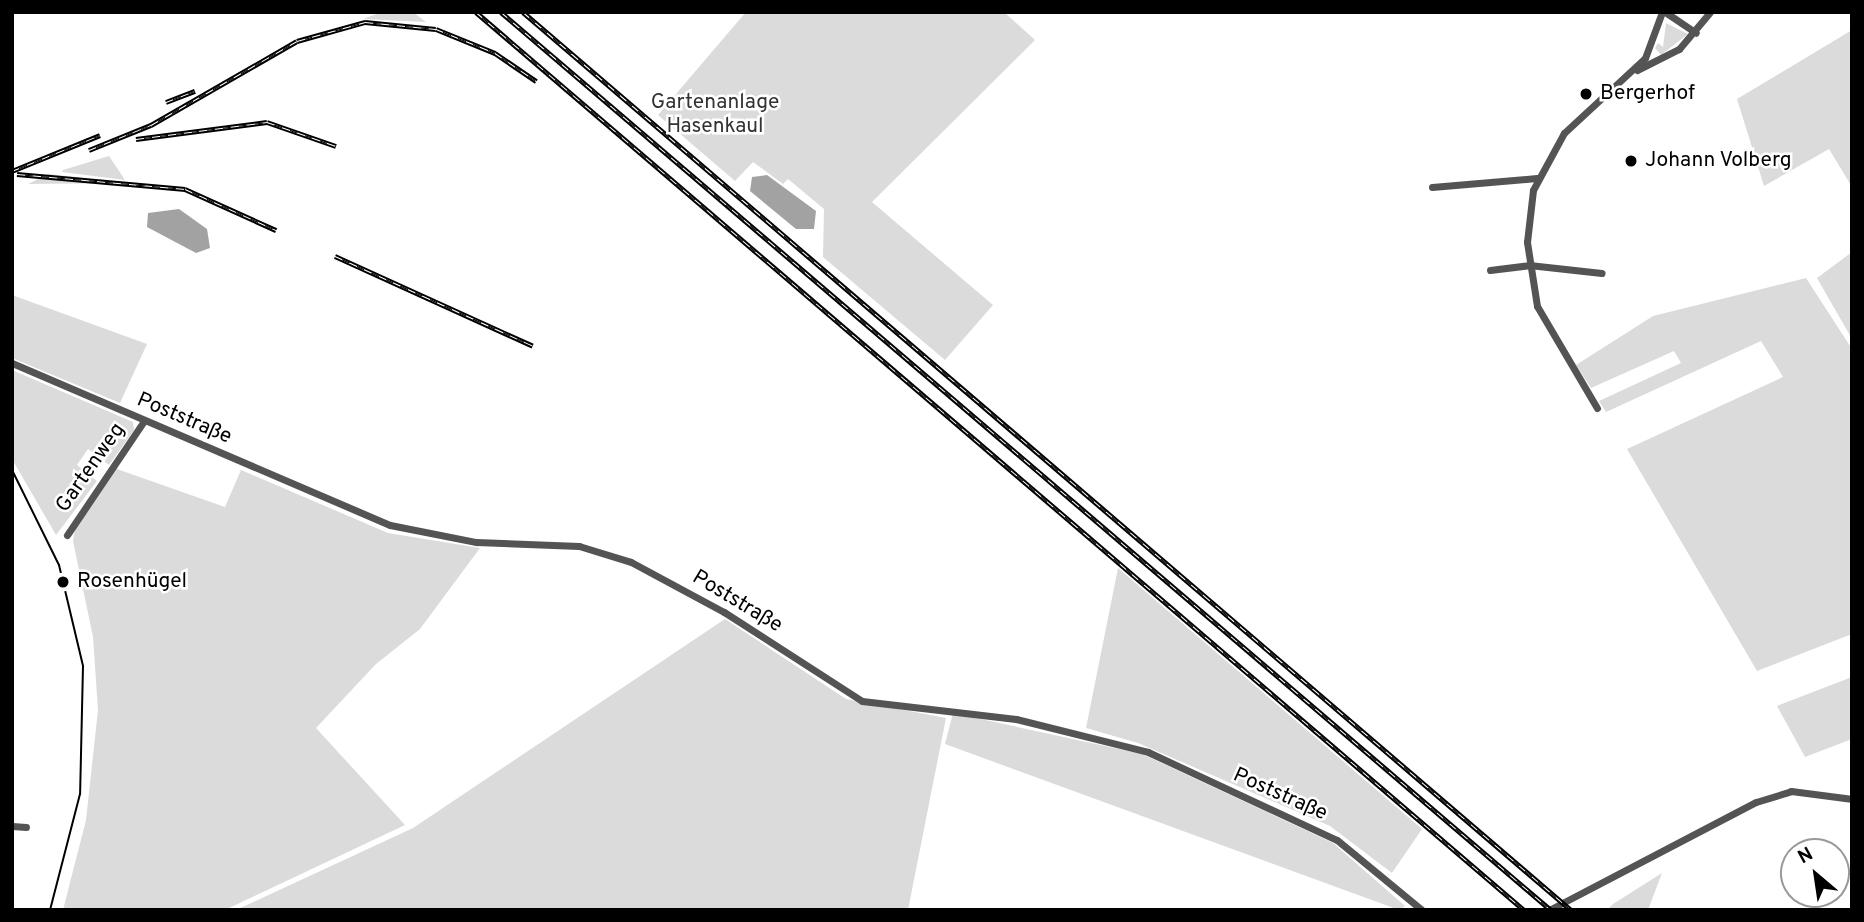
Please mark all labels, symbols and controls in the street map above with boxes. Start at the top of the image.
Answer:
place label: Bergerhof [1600,81,1695,107]
marker: Bergerhof [1578,86,1594,102]
park label: Gartenanlage Hasenkaul [651,90,779,140]
place label: Johann Volberg [1645,148,1792,174]
marker: Johann Volberg [1623,153,1639,169]
street label: Poststraße [133,388,235,450]
street label: Gartenweg [51,418,131,518]
street label: Poststraße [687,565,787,639]
place label: Rosenhügel [77,569,187,595]
marker: Rosenhügel [55,574,71,590]
street label: Poststraße [1229,763,1331,827]
north arrow [1780,838,1850,908]
text: N [1794,843,1818,870]

